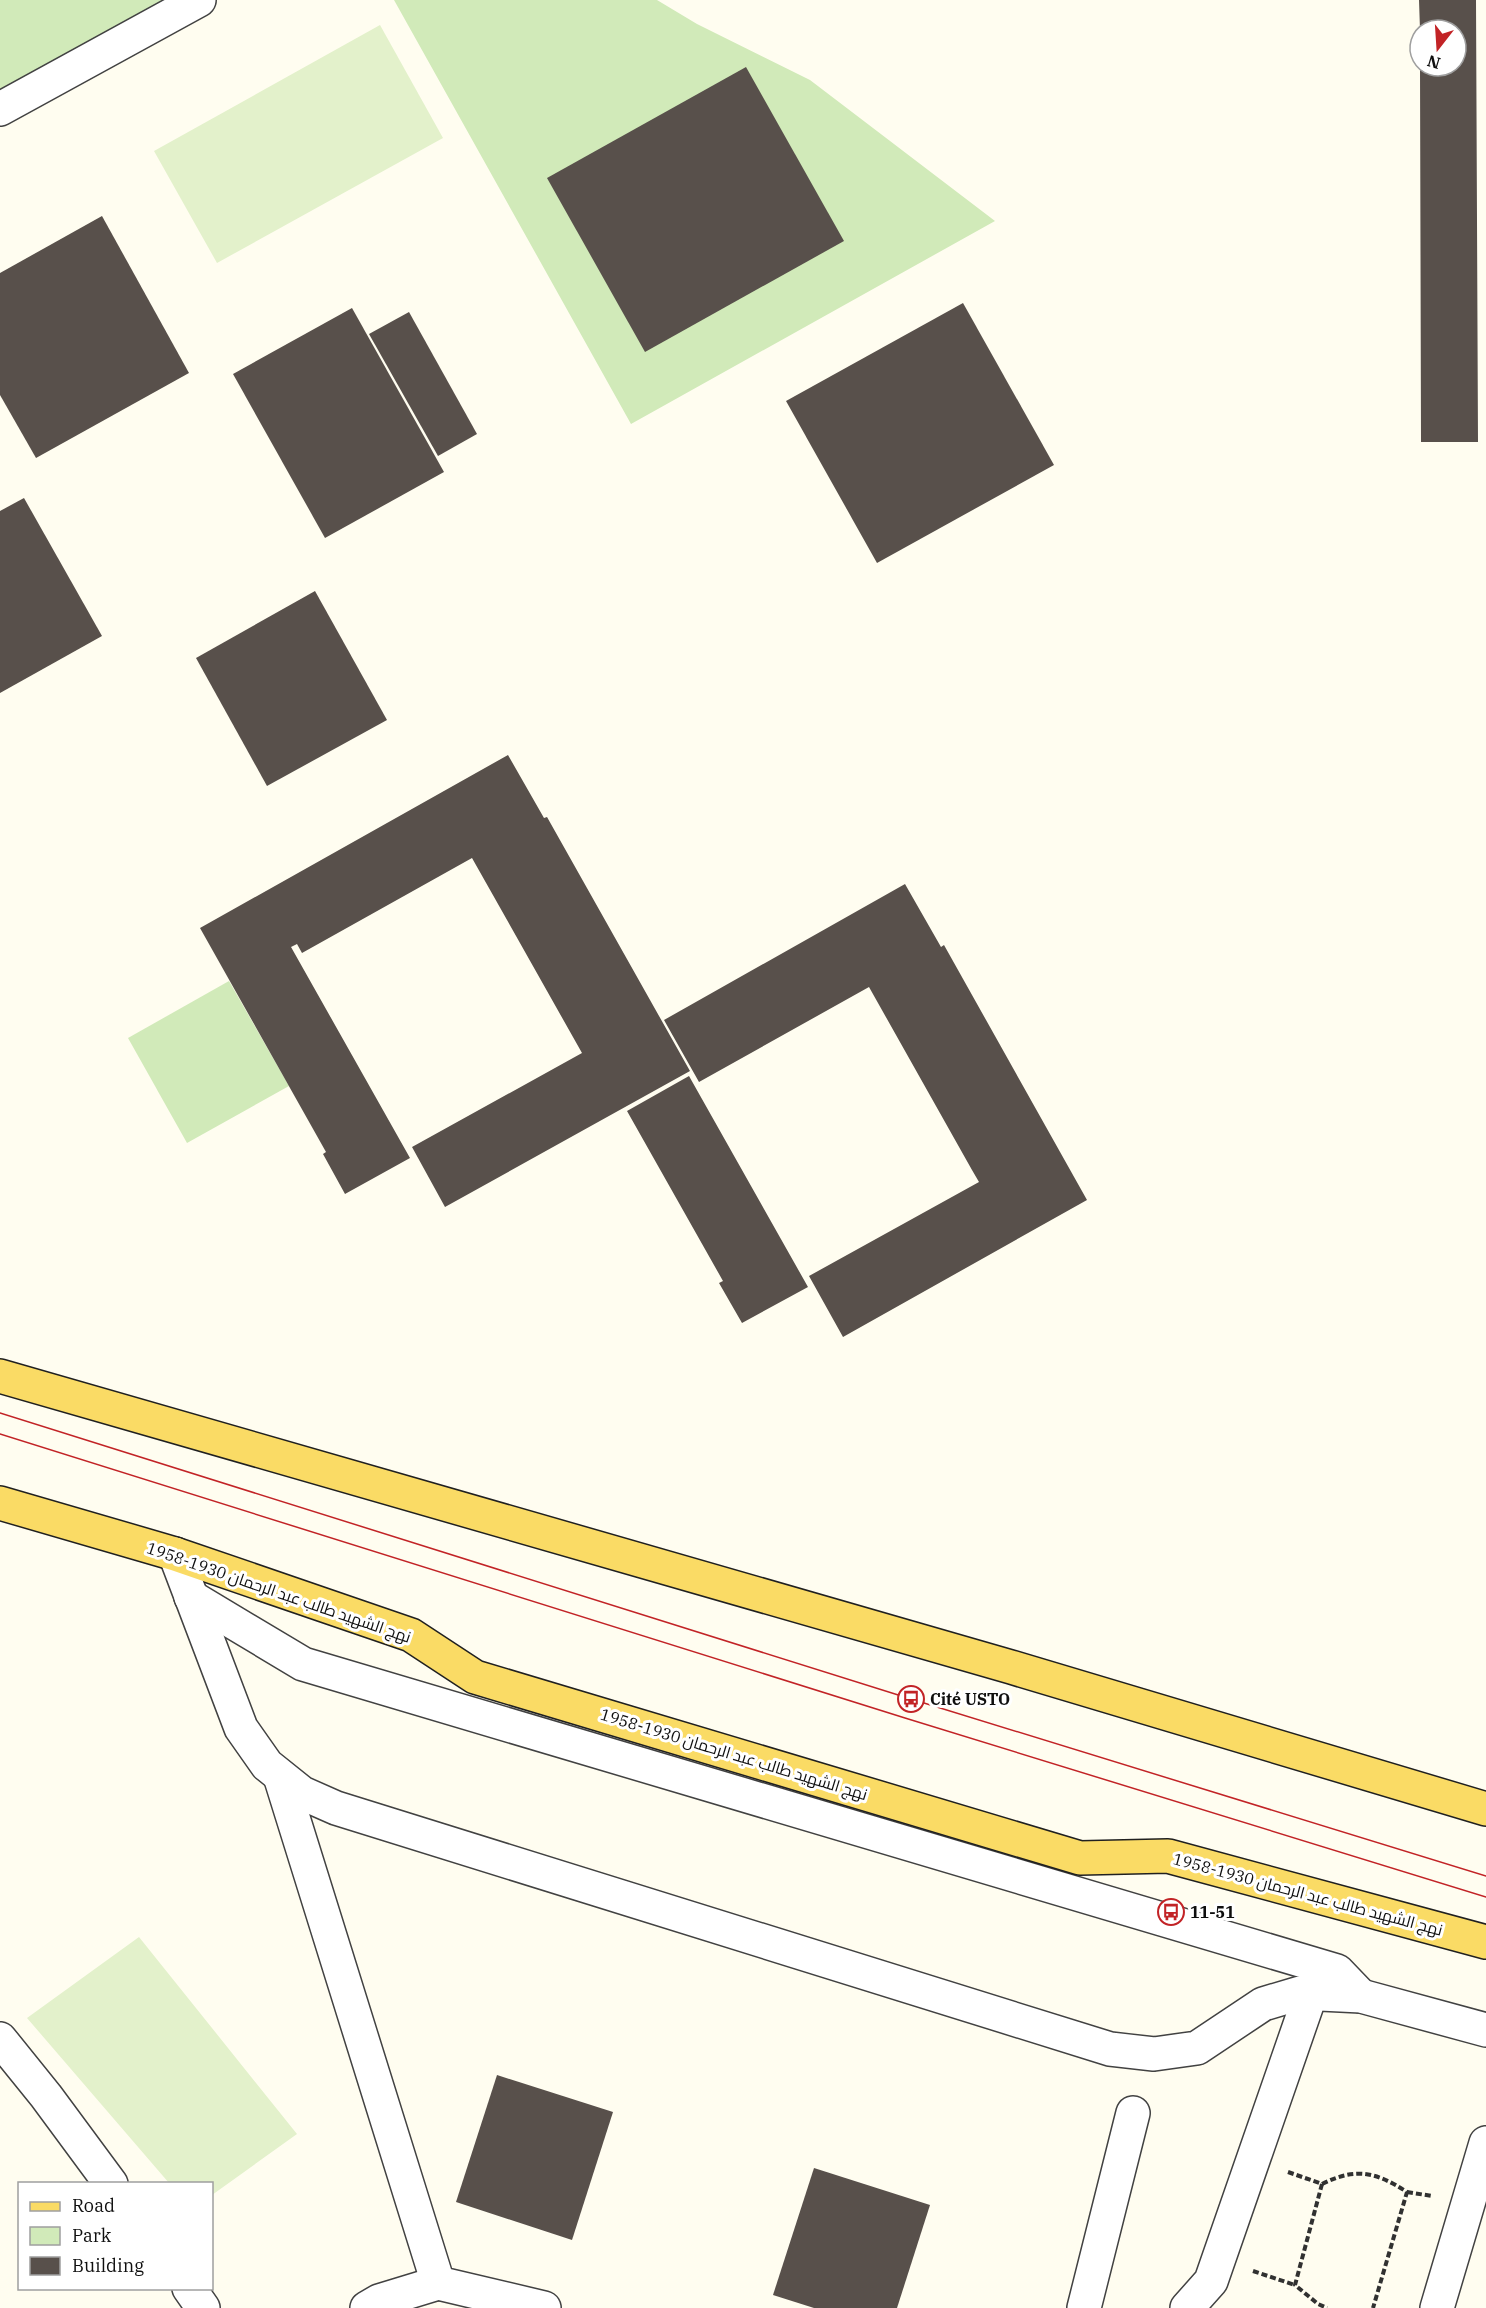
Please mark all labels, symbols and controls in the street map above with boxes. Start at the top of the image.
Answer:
north arrow [1408,18,1468,78]
text: N [1425,51,1443,74]
street label: نهج الشهيد طالب عبد الرحمان 1930-1958 [144,1537,414,1649]
bus stop icon: Cité USTO [896,1684,926,1714]
place label: Cité USTO [930,1689,1010,1709]
street label: نهج الشهيد طالب عبد الرحمان 1930-1958 [597,1704,870,1806]
street label: نهج الشهيد طالب عبد الرحمان 1930-1958 [1171,1848,1445,1942]
bus stop icon: 11-51 [1156,1897,1186,1927]
place label: 11-51 [1190,1902,1235,1922]
legend [18,2182,213,2290]
text: Road [72,2194,115,2217]
text: Park [72,2224,112,2247]
text: Building [72,2254,144,2277]

